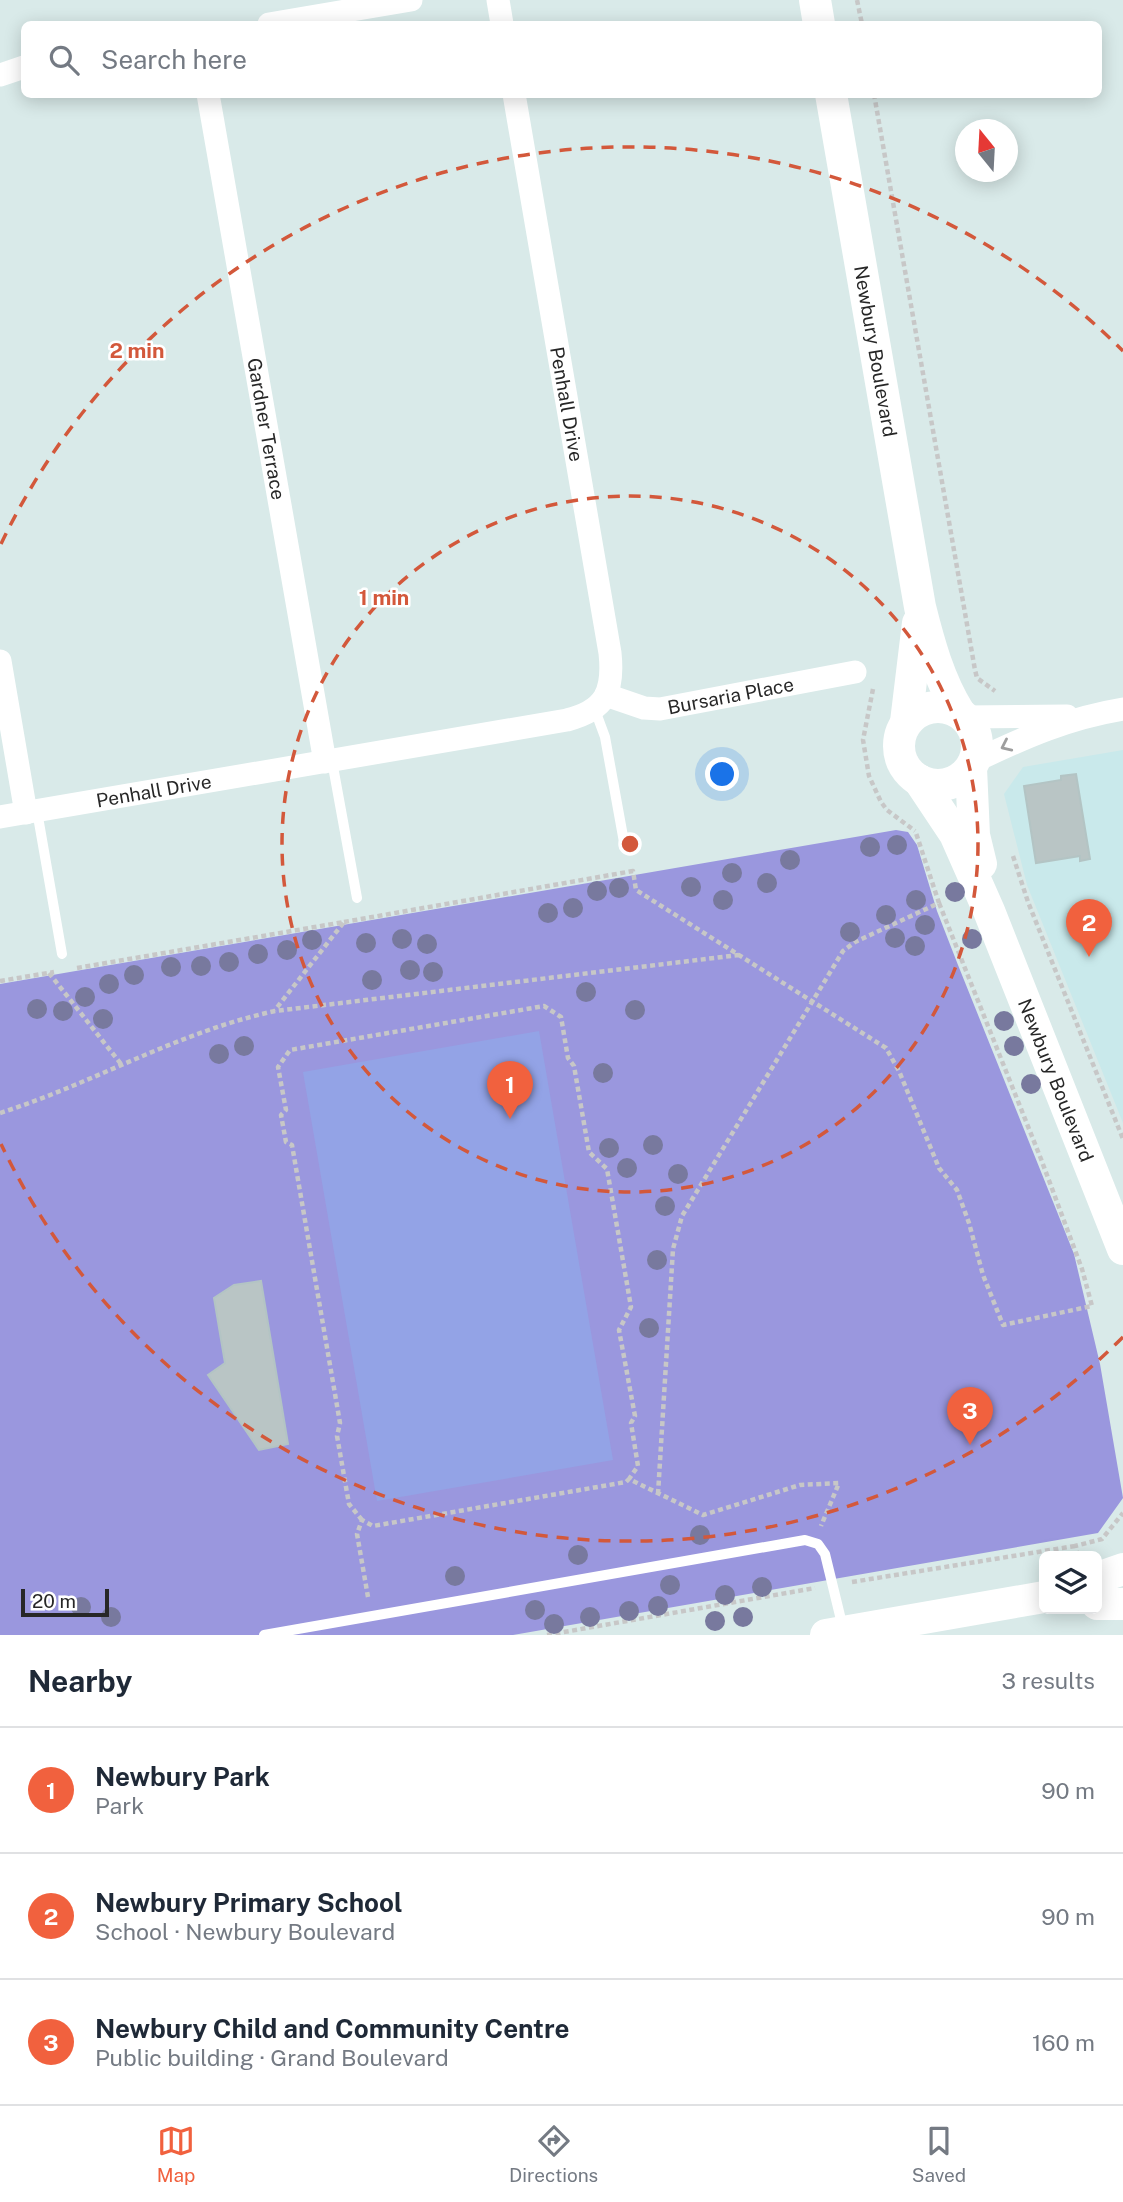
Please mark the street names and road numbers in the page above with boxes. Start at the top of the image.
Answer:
street label: Newbury Boulevard [850,264,901,439]
street label: Penhall Drive [546,345,588,463]
street label: Gardner Terrace [243,356,290,502]
street label: Bursaria Place [666,673,795,718]
street label: Penhall Drive [95,770,213,811]
street label: Newbury Boulevard [1014,995,1098,1165]

